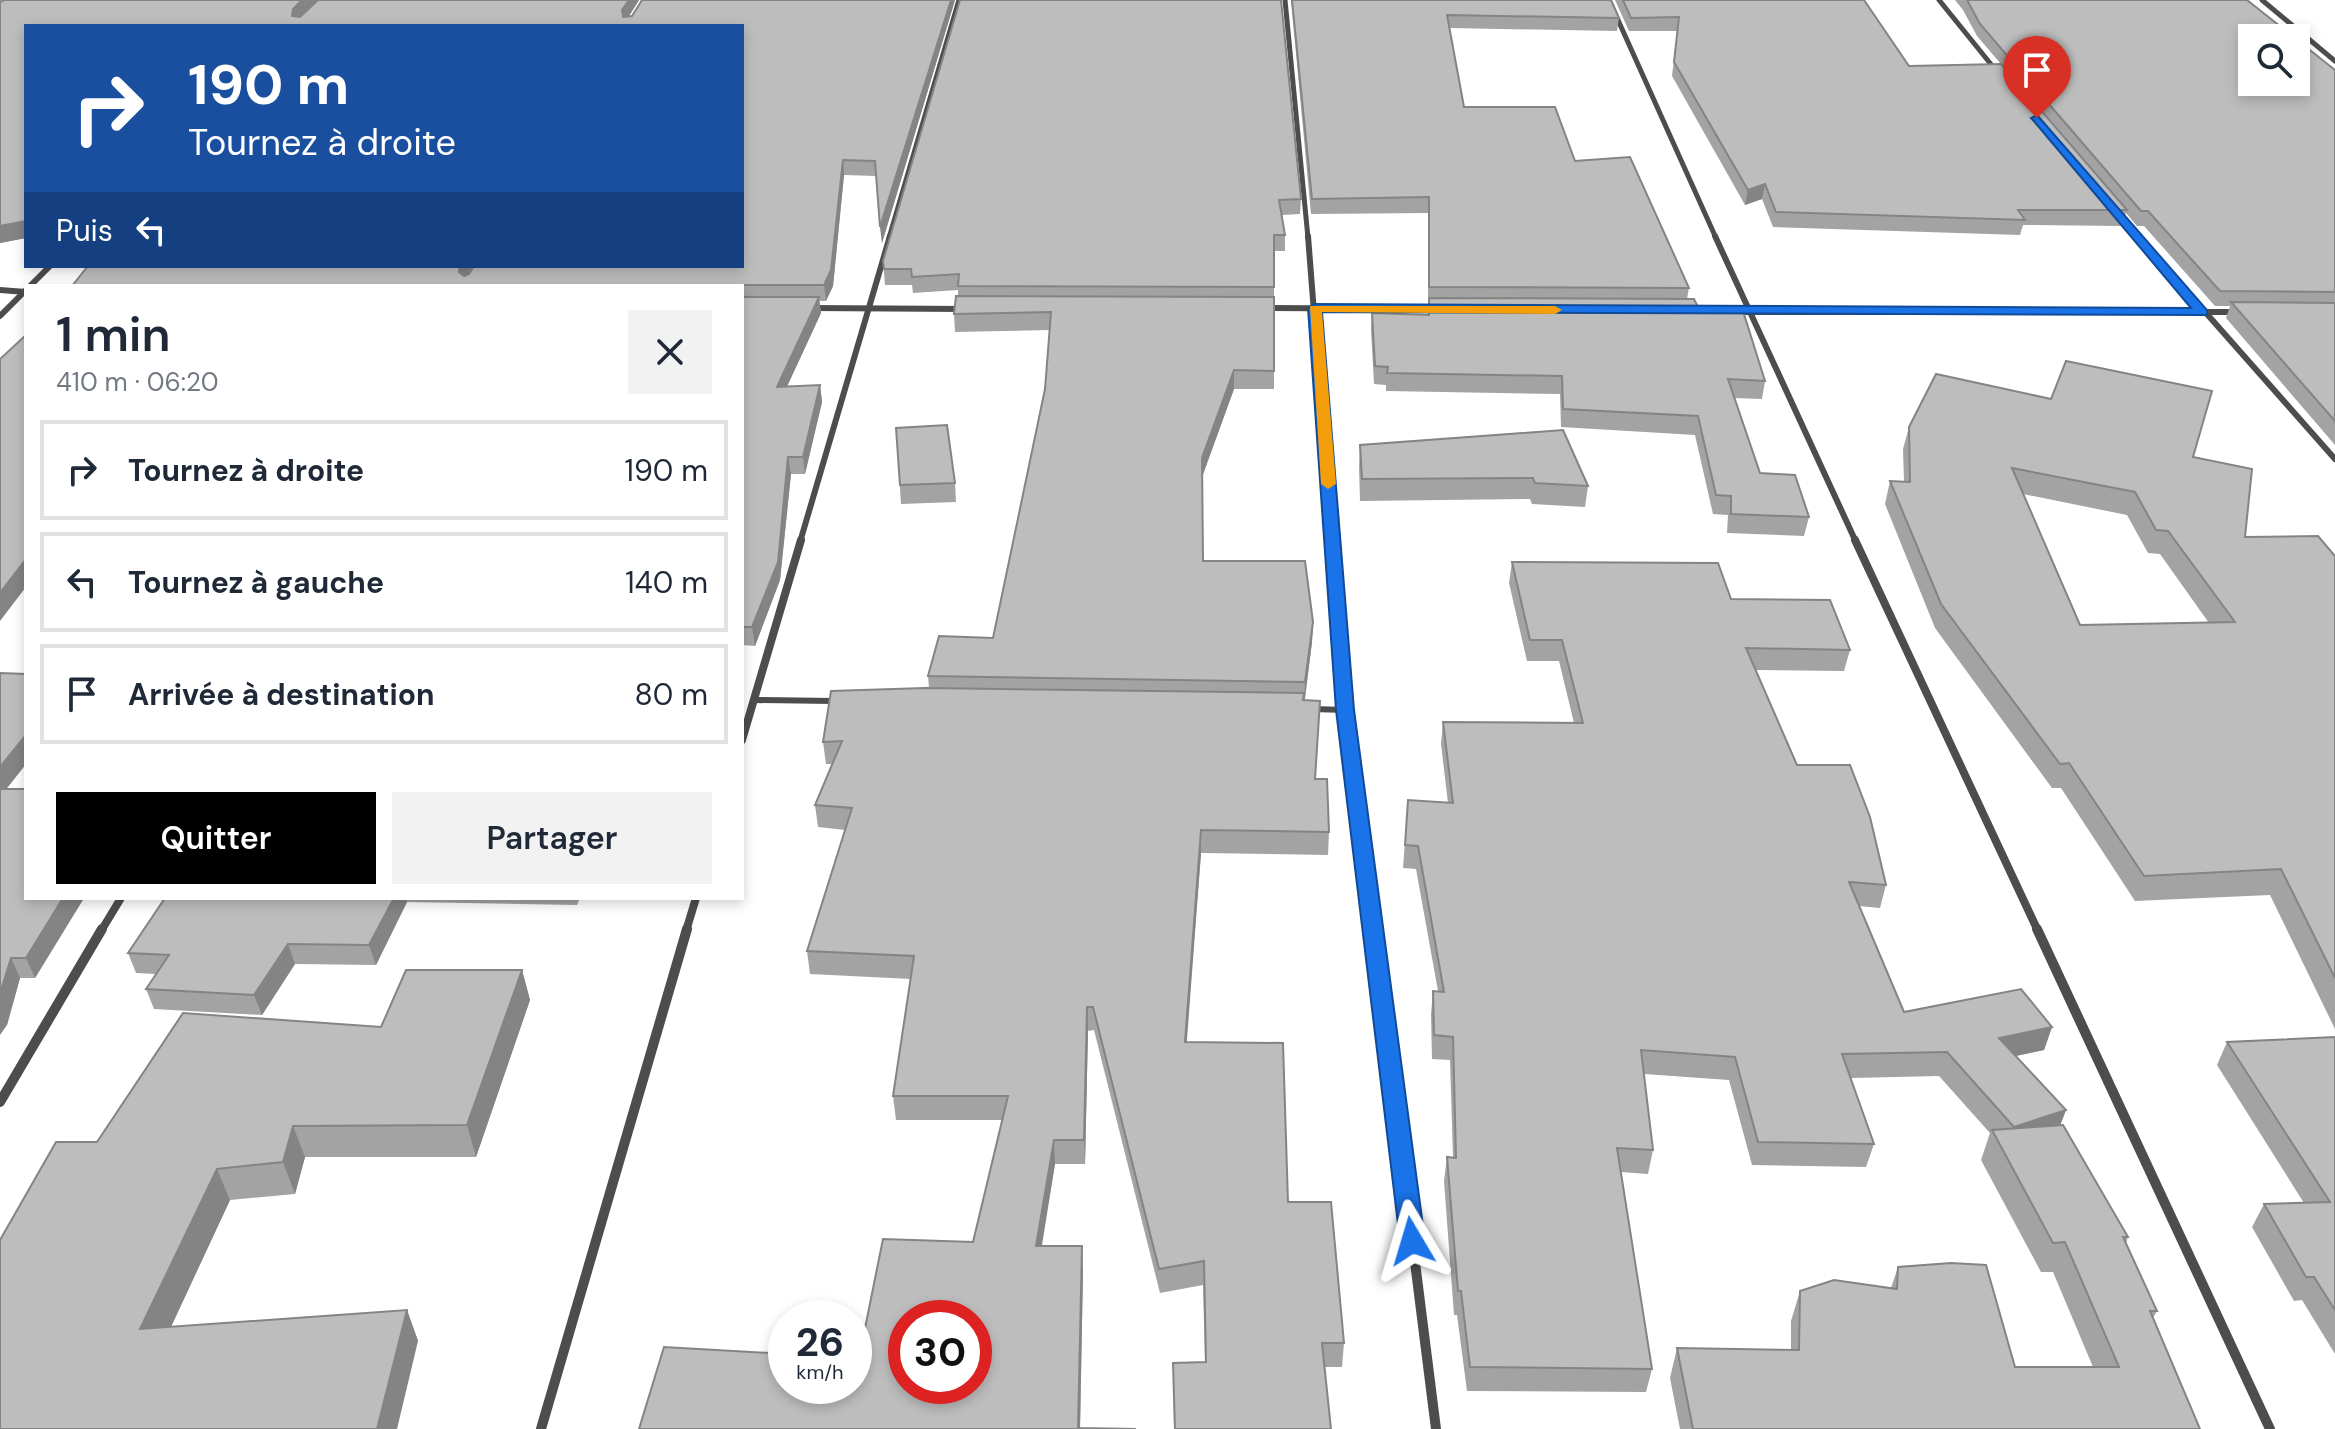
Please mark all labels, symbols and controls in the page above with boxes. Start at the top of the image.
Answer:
map controls [2238,24,2310,96]
button: search [2238,24,2310,96]
pin [2003,36,2071,118]
text: 190 m [188,48,349,121]
icon: arrive [2015,48,2059,92]
icon: right [56,56,160,160]
text: Tournez à droite [188,119,456,166]
icon: left [129,208,173,252]
text: Puis [56,211,113,250]
text: 1 min [56,303,171,366]
button: close [628,310,712,394]
text: 410 m · 06:20 [56,365,219,399]
icon: right [60,448,104,492]
text: Tournez à droite [128,451,364,490]
text: 190 m [625,451,708,490]
icon: left [60,560,104,604]
text: Tournez à gauche [128,563,384,602]
text: 140 m [625,563,708,602]
icon: arrive [60,672,104,716]
text: Arrivée à destination [128,675,434,714]
text: 80 m [635,675,708,714]
button: Quitter [56,792,376,884]
button: Partager [392,792,712,884]
position arrow [1370,1199,1454,1283]
speed limit sign: 30 [888,1300,992,1404]
text: 26 [796,1316,844,1368]
text: km/h [796,1359,844,1385]

